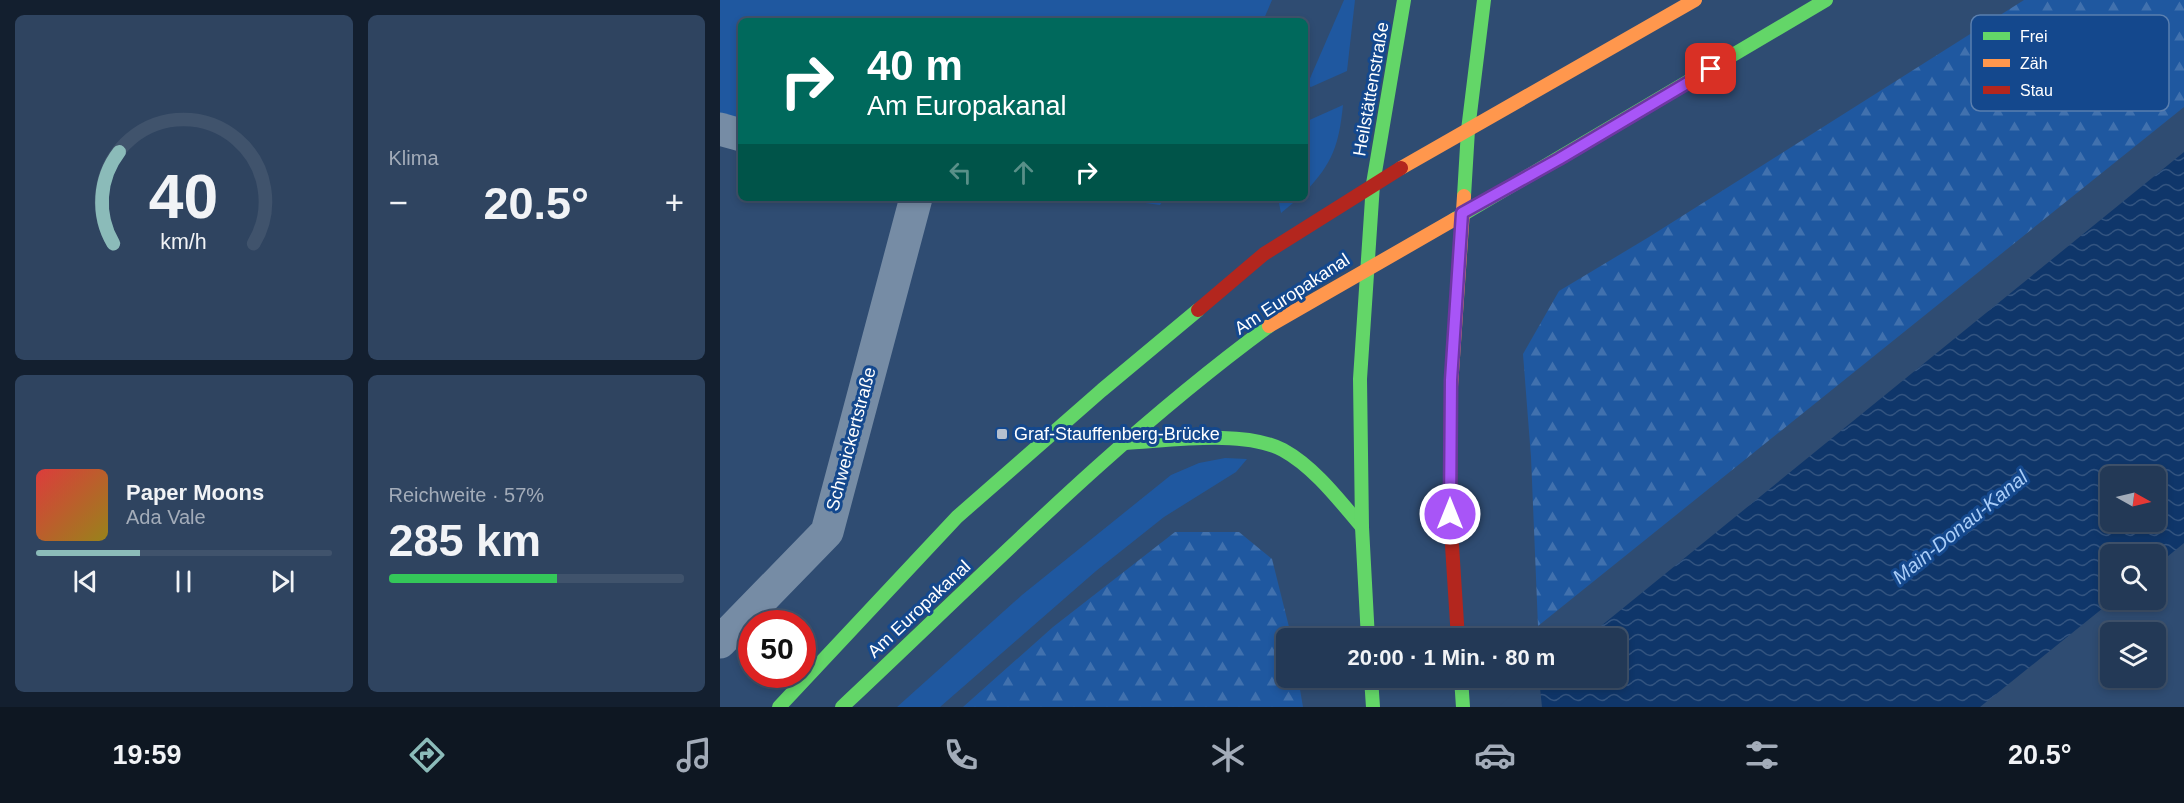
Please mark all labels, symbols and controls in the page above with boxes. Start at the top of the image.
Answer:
legend [1971,15,2169,111]
street label: Heilstättenstraße [1349,20,1393,158]
text: Frei [2020,28,2048,45]
icon: right [768,42,846,120]
text: 40 m [867,42,963,89]
pin [1685,43,1736,94]
icon: arrive [1694,52,1727,85]
text: Zäh [2020,55,2048,72]
text: Stau [2020,82,2053,99]
text: Am Europakanal [867,91,1067,121]
text: Klima [389,147,439,169]
icon: left [944,156,977,189]
icon: ahead [1007,156,1040,189]
icon: right [1070,156,1103,189]
text: 40 [149,162,218,231]
text: 20.5° [483,178,589,229]
text: − [389,184,408,221]
text: + [665,184,684,221]
text: km/h [161,231,207,255]
street label: Am Europakanal [1231,249,1353,339]
street label: Schweickertstraße [822,365,880,513]
place label: Graf-Stauffenberg-Brücke [1014,424,1220,444]
marker: Graf-Stauffenberg-Brücke [995,427,1009,441]
water label: Main-Donau-Kanal [1888,466,2032,588]
north arrow [2100,466,2166,532]
map controls [2100,466,2166,688]
text: Paper Moons [126,480,264,505]
position arrow [1418,482,1482,546]
text: Reichweite · 57% [389,484,544,506]
text: Ada Vale [126,506,206,528]
text: 285 km [389,515,541,566]
button: search [2100,544,2166,610]
street label: Am Europakanal [864,556,974,662]
icon: previous [69,565,102,598]
icon: pause [167,565,200,598]
icon: next [266,565,299,598]
speed limit sign: 50 [738,610,816,688]
button: layers [2100,622,2166,688]
text: 20:00 · 1 Min. · 80 m [1348,645,1555,670]
icon: directions [406,734,448,776]
icon: music [673,734,715,776]
icon: phone [940,734,982,776]
icon: climate [1207,734,1249,776]
icon: car [1474,734,1516,776]
icon: filters [1741,734,1783,776]
text: 19:59 [112,740,182,770]
text: 20.5° [2008,740,2071,770]

